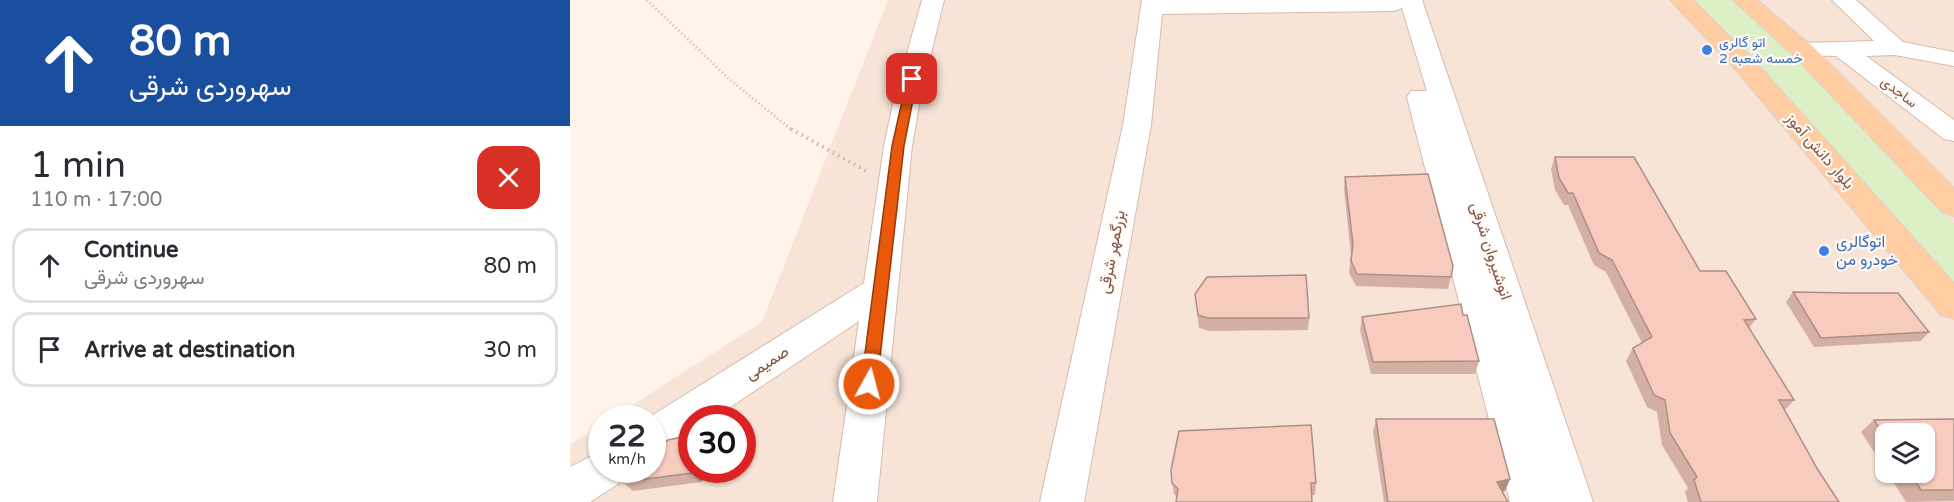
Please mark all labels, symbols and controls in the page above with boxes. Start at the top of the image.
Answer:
text: 80 m [129,16,231,67]
icon: ahead [30,24,108,102]
place label: اتو گالری خمسه شعبه 2 [1719,34,1803,67]
marker: اتو گالری خمسه شعبه 2 [1700,43,1714,57]
pin [886,53,937,104]
icon: arrive [895,62,928,95]
text: سهروردی شرقی [129,70,292,103]
street label: ساجدی [1877,73,1921,111]
street label: بلوار دانش آموز [1781,108,1859,193]
text: 1 min [30,144,126,187]
button: close [477,146,540,209]
text: 110 m · 17:00 [30,188,162,212]
street label: انوشیروان شرقی [1466,200,1516,302]
street label: بزرگمهر شرقی [1094,209,1130,295]
place label: اتوگالری خودرو من [1836,232,1898,270]
text: Continue [84,237,179,263]
marker: اتوگالری خودرو من [1817,244,1831,258]
icon: ahead [33,249,66,282]
text: 80 m [483,253,537,279]
text: سهروردی شرقی [84,266,204,290]
icon: arrive [33,333,66,366]
text: Arrive at destination [84,337,295,363]
text: 30 m [483,337,537,363]
street label: صمیمی [741,341,793,385]
position arrow [837,352,901,416]
speed limit sign: 30 [678,405,756,483]
text: 22 [608,418,646,455]
map controls [1875,423,1935,483]
button: layers [1875,423,1935,483]
text: km/h [608,450,646,468]

